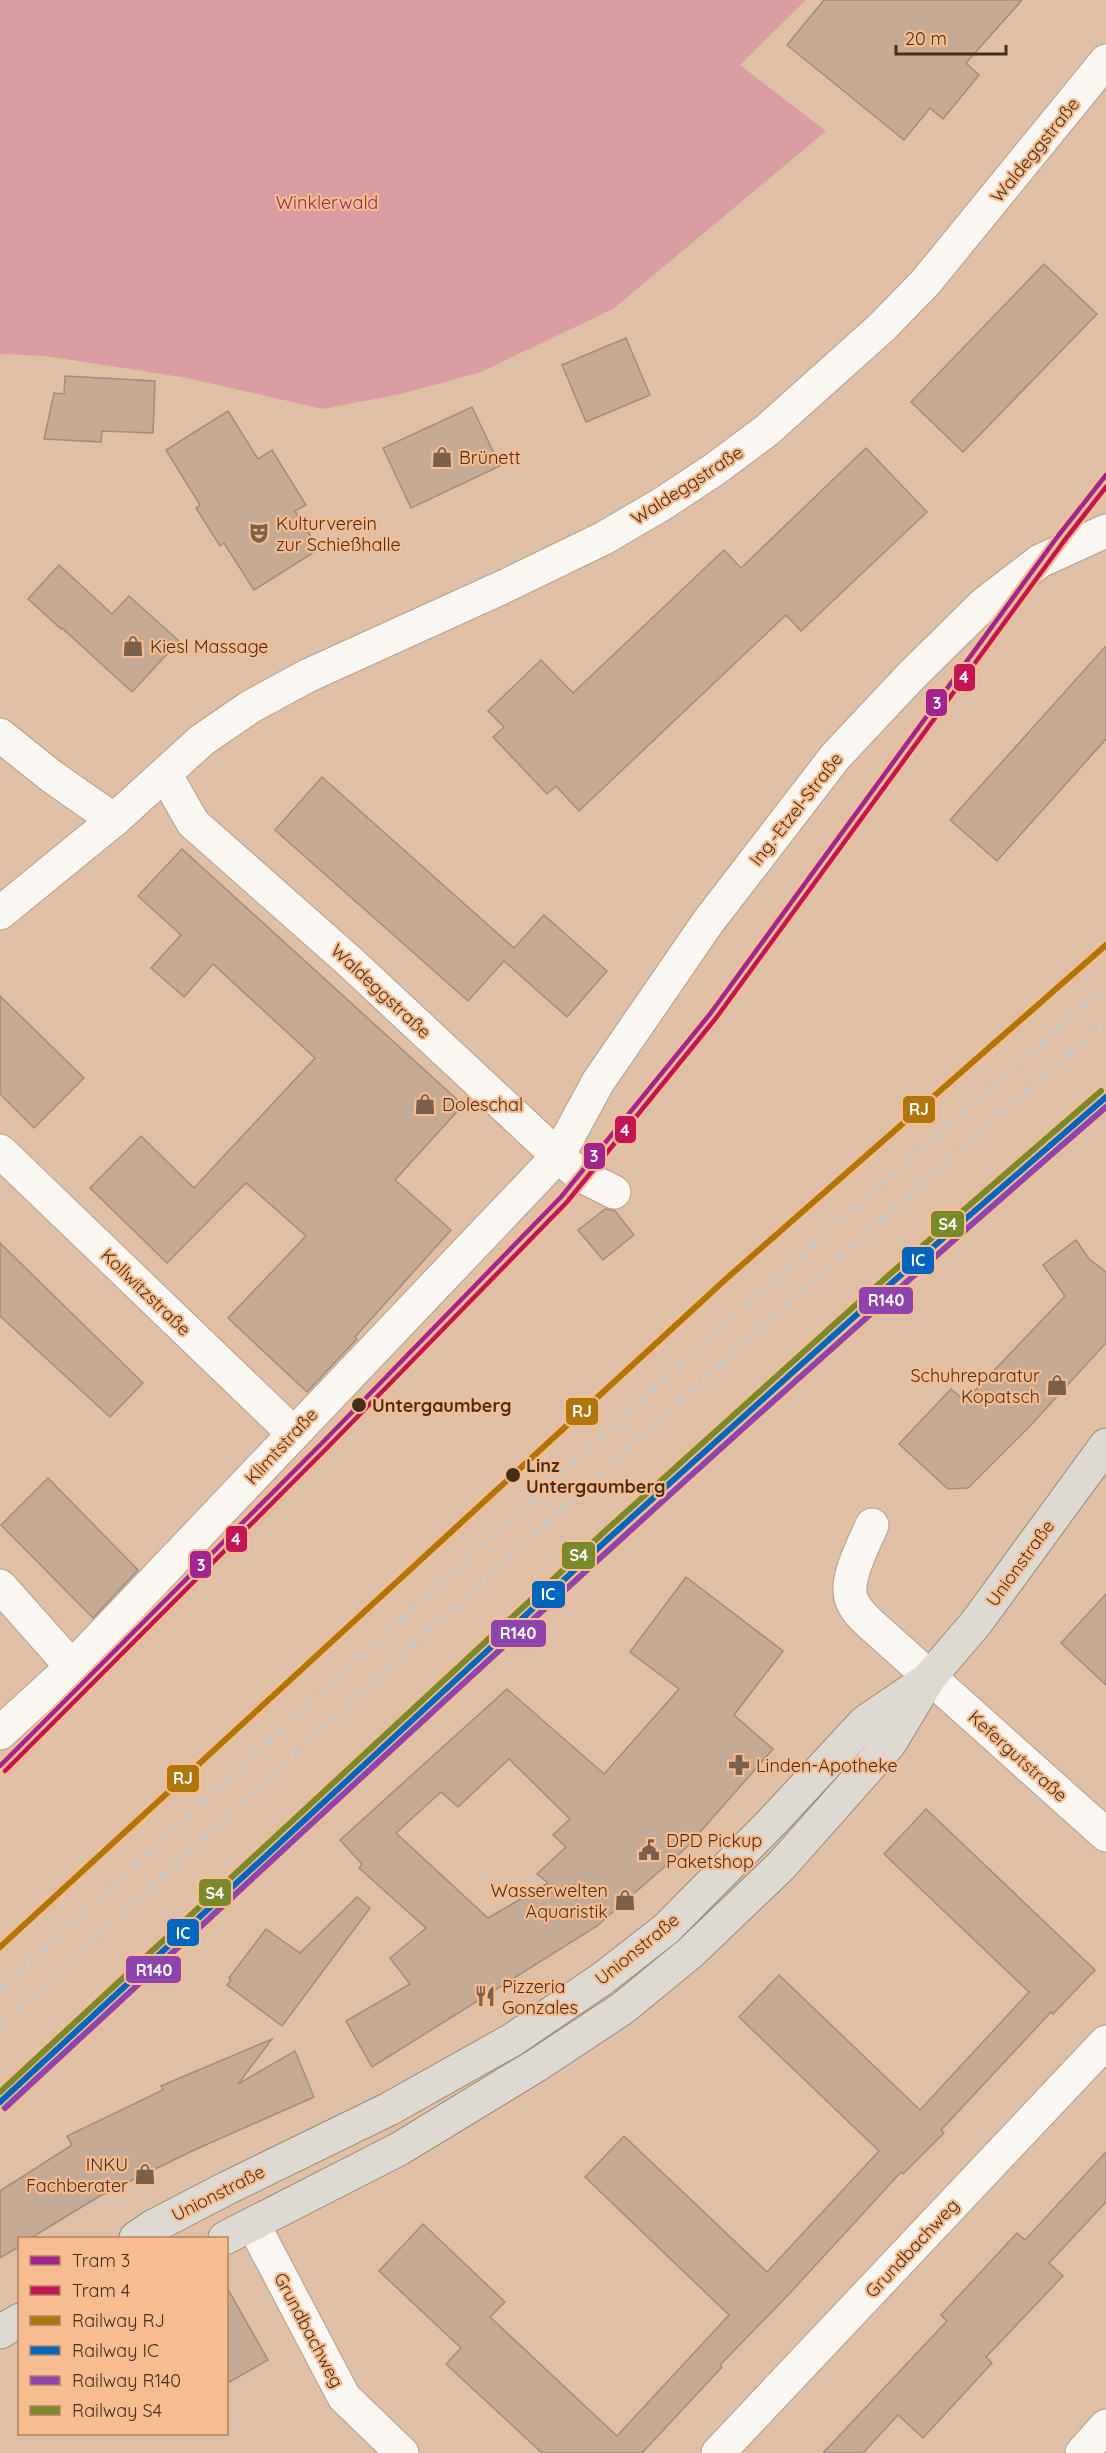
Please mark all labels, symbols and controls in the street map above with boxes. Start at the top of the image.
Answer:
scale bar [896,18,1006,56]
text: 20 m [905,27,947,50]
street label: Waldeggstraße [986,93,1084,207]
park label: Winklerwald [276,191,378,214]
street label: Waldeggstraße [627,440,747,530]
shop icon: Brünett [430,445,454,469]
place label: Brünett [459,446,521,469]
place label: Kulturverein zur Schießhalle [276,512,401,556]
theatre icon: Kulturverein zur Schießhalle [247,521,271,545]
shop icon: Kiesl Massage [121,634,145,658]
place label: Kiesl Massage [150,635,268,658]
line badge: 4 [953,663,976,692]
text: 4 [959,667,969,687]
line badge: 3 [925,688,948,717]
text: 3 [933,693,941,713]
street label: Ing.-Etzel-Straße [745,748,847,870]
street label: Waldeggstraße [326,939,436,1043]
shop icon: Doleschal [413,1092,437,1116]
place label: Doleschal [442,1093,523,1116]
line badge: RJ [902,1095,936,1124]
text: RJ [909,1099,929,1119]
line badge: 4 [614,1115,637,1144]
text: 4 [620,1120,630,1140]
line badge: 3 [583,1142,606,1170]
text: 3 [590,1146,598,1166]
line badge: S4 [930,1210,965,1238]
text: S4 [939,1214,958,1234]
street label: Kollwitzstraße [96,1243,196,1341]
line badge: IC [901,1246,935,1275]
text: IC [911,1250,925,1270]
line badge: R140 [858,1286,914,1315]
text: R140 [868,1290,904,1310]
place label: Schuhreparatur Kopatsch [910,1364,1040,1408]
shop icon: Schuhreparatur Kopatsch [1045,1373,1069,1397]
place label: Untergaumberg [372,1394,511,1417]
marker: Untergaumberg [350,1396,368,1414]
line badge: RJ [565,1397,599,1426]
text: RJ [572,1401,592,1421]
street label: Klimtstraße [240,1403,322,1489]
place label: Linz Untergaumberg [526,1454,665,1498]
marker: Linz Untergaumberg [504,1466,522,1484]
street label: Unionstraße [981,1515,1059,1611]
line badge: 4 [225,1525,248,1553]
text: 4 [231,1529,241,1549]
line badge: S4 [561,1541,596,1570]
text: S4 [570,1545,589,1565]
line badge: 3 [189,1550,212,1579]
text: 3 [197,1555,205,1575]
line badge: IC [531,1580,566,1609]
text: IC [541,1584,555,1604]
line badge: R140 [490,1619,547,1648]
text: R140 [500,1623,536,1643]
street label: Kefergutstraße [964,1705,1072,1807]
pharmacy icon: Linden-Apotheke [727,1753,751,1777]
place label: Linden-Apotheke [756,1754,898,1777]
line badge: RJ [166,1764,200,1793]
text: RJ [173,1768,193,1788]
place label: DPD Pickup Paketshop [666,1829,762,1873]
public building icon: DPD Pickup Paketshop [637,1838,661,1862]
line badge: S4 [198,1878,232,1907]
place label: Wasserwelten Aquaristik [491,1879,608,1923]
text: S4 [206,1883,225,1903]
shop icon: Wasserwelten Aquaristik [613,1888,637,1912]
street label: Unionstraße [590,1908,684,1990]
line badge: IC [166,1918,200,1947]
text: IC [176,1923,190,1943]
line badge: R140 [125,1955,182,1984]
text: R140 [136,1960,172,1980]
place label: Pizzeria Gonzales [502,1975,578,2019]
restaurant icon: Pizzeria Gonzales [473,1984,497,2008]
place label: INKU Fachberater [26,2153,128,2197]
street label: Unionstraße [168,2160,268,2226]
shop icon: INKU Fachberater [133,2162,157,2186]
street label: Grundbachweg [860,2194,964,2302]
legend [18,2237,228,2435]
text: Tram 3 [72,2249,130,2272]
street label: Grundbachweg [269,2268,349,2392]
text: Tram 4 [72,2279,130,2302]
text: Railway RJ [72,2309,165,2332]
text: Railway IC [72,2339,159,2362]
text: Railway R140 [72,2369,181,2392]
text: Railway S4 [72,2399,162,2422]

